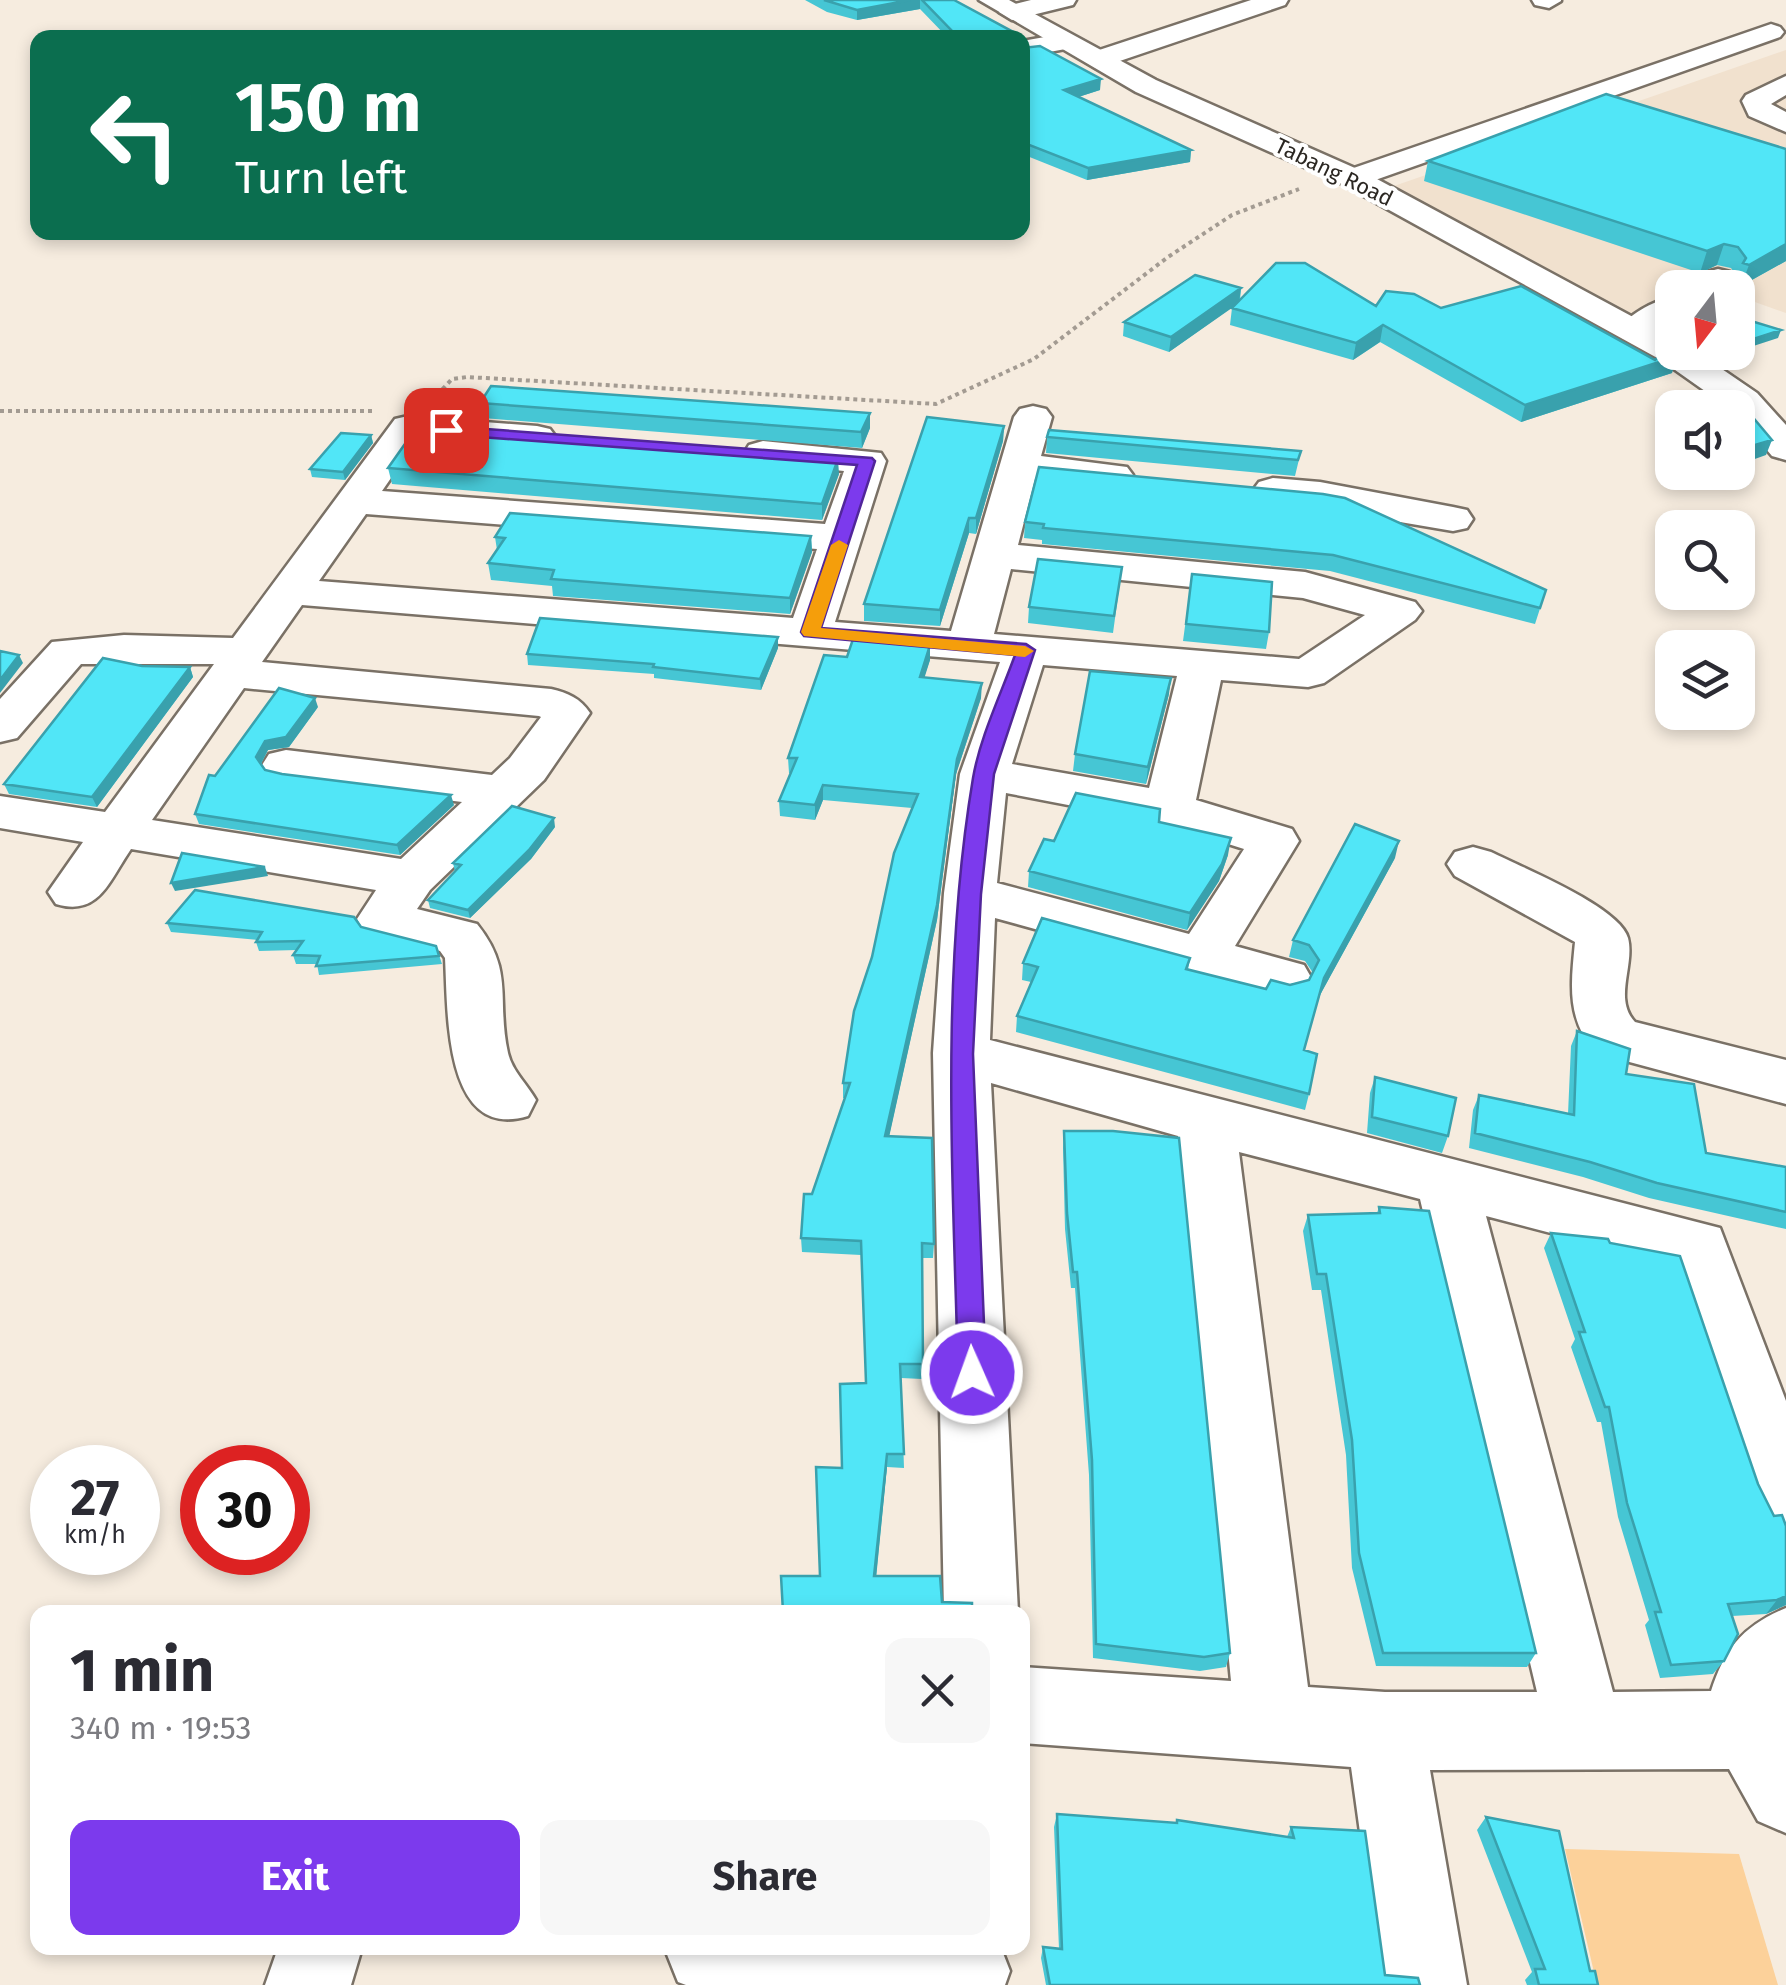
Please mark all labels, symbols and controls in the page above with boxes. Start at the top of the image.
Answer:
text: 150 m [235,66,422,150]
icon: left [70,70,200,200]
street label: Tabang Road [1271,132,1397,212]
text: Turn left [235,151,407,205]
north arrow [1655,270,1755,370]
map controls [1655,270,1755,730]
pin [404,388,489,473]
button: sound [1655,390,1755,490]
icon: arrive [419,403,474,458]
button: search [1655,510,1755,610]
button: layers [1655,630,1755,730]
position arrow [920,1321,1024,1425]
speed limit sign: 30 [180,1445,310,1575]
text: 27 [71,1468,119,1528]
text: km/h [64,1520,126,1550]
text: 1 min [70,1635,214,1707]
button: close [885,1638,990,1743]
text: 340 m · 19:53 [70,1709,251,1747]
button: Exit [70,1820,520,1935]
button: Share [540,1820,990,1935]

